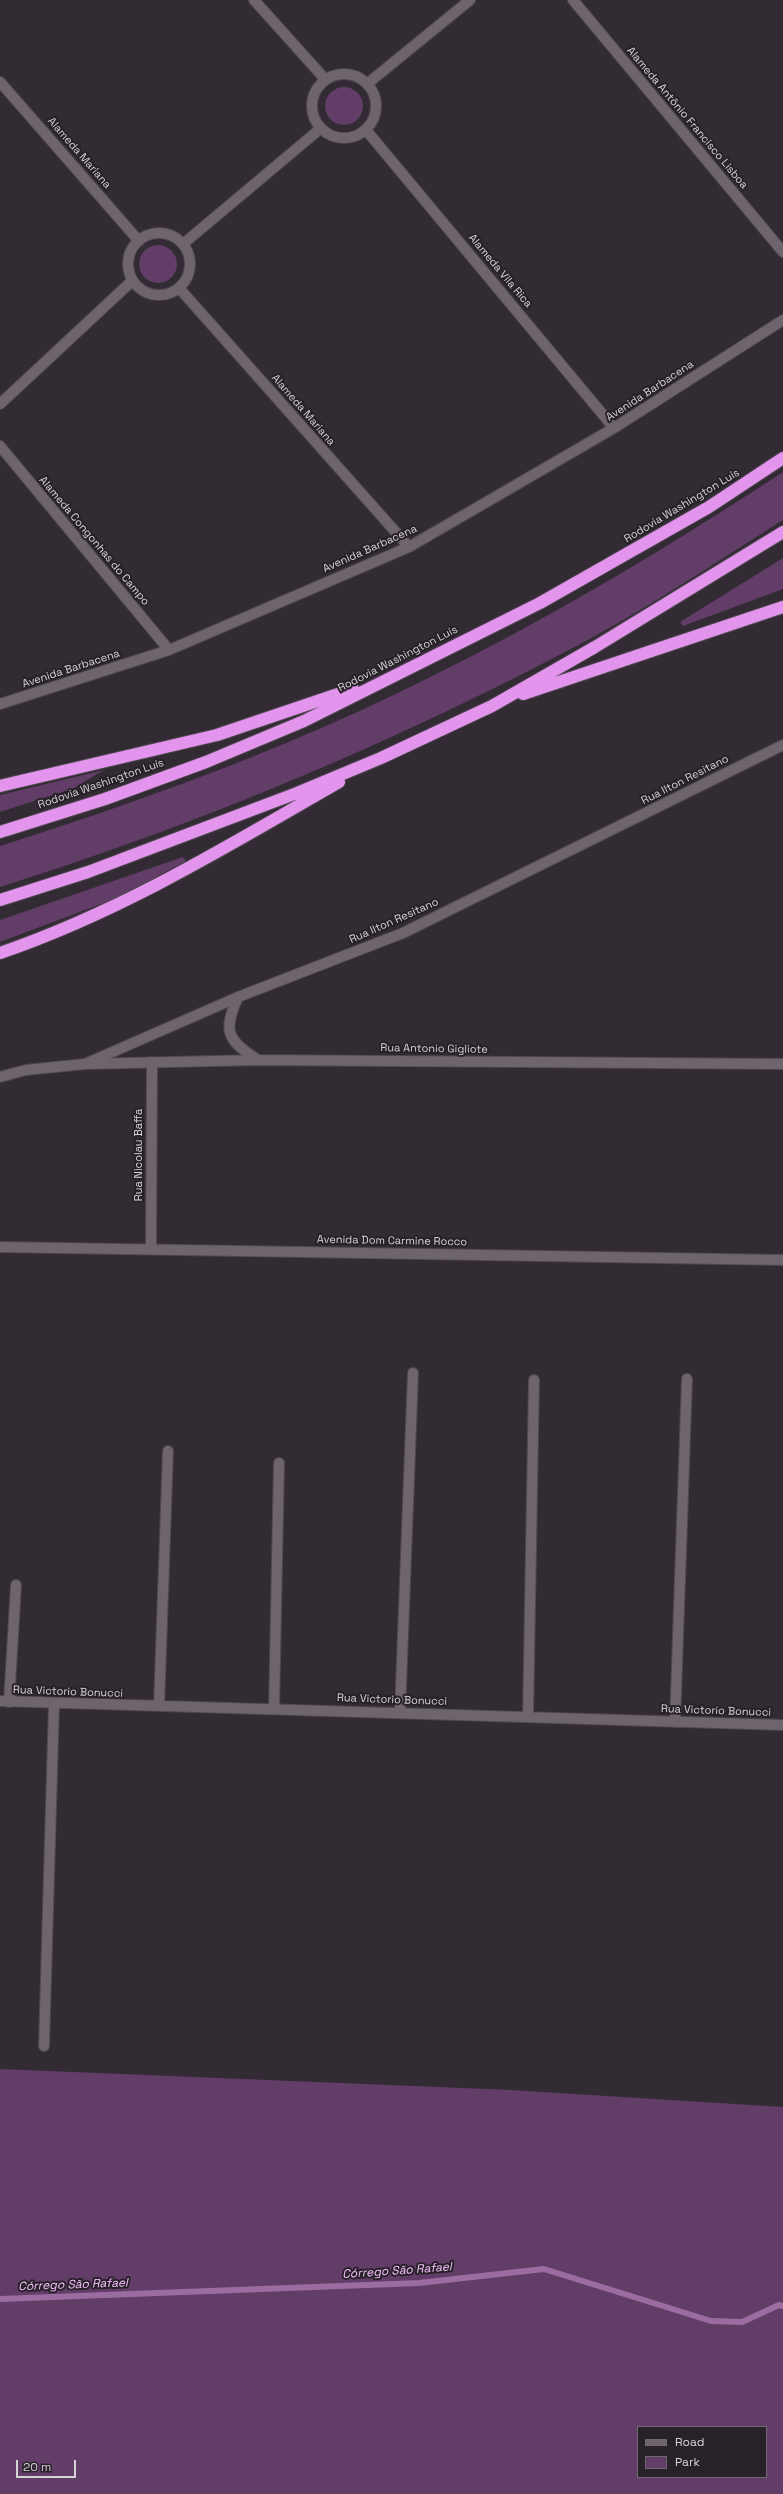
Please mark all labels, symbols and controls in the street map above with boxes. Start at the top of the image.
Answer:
street label: Alameda Antônio Francisco Lisboa [624,44,750,192]
street label: Alameda Mariana [44,115,114,191]
street label: Alameda Vila Rica [465,232,535,310]
street label: Avenida Barbacena [604,358,696,424]
street label: Alameda Mariana [268,372,338,448]
street label: Rodovia Washington Luís [622,466,742,546]
street label: Alameda Congonhas do Campo [36,474,152,608]
street label: Avenida Barbacena [321,522,419,576]
street label: Rodovia Washington Luís [336,623,460,695]
street label: Avenida Barbacena [21,647,121,691]
street label: Rua Ilton Resitano [639,752,731,808]
street label: Rodovia Washington Luís [36,756,166,812]
street label: Rua Ilton Resitano [347,895,441,947]
street label: Rua Antonio Gigliote [380,1041,488,1057]
street label: Rua Nicolau Baffa [132,1109,146,1201]
street label: Avenida Dom Carmine Rocco [317,1233,467,1249]
street label: Rua Victorio Bonucci [13,1683,123,1701]
street label: Rua Victorio Bonucci [337,1691,447,1709]
street label: Rua Victorio Bonucci [661,1702,771,1720]
water label: Córrego São Rafael [342,2260,452,2282]
water label: Córrego São Rafael [18,2276,128,2294]
legend [637,2426,767,2478]
text: Road [675,2434,704,2450]
scale bar [18,2452,78,2478]
text: Park [675,2454,700,2470]
text: 20 m [23,2459,51,2475]

